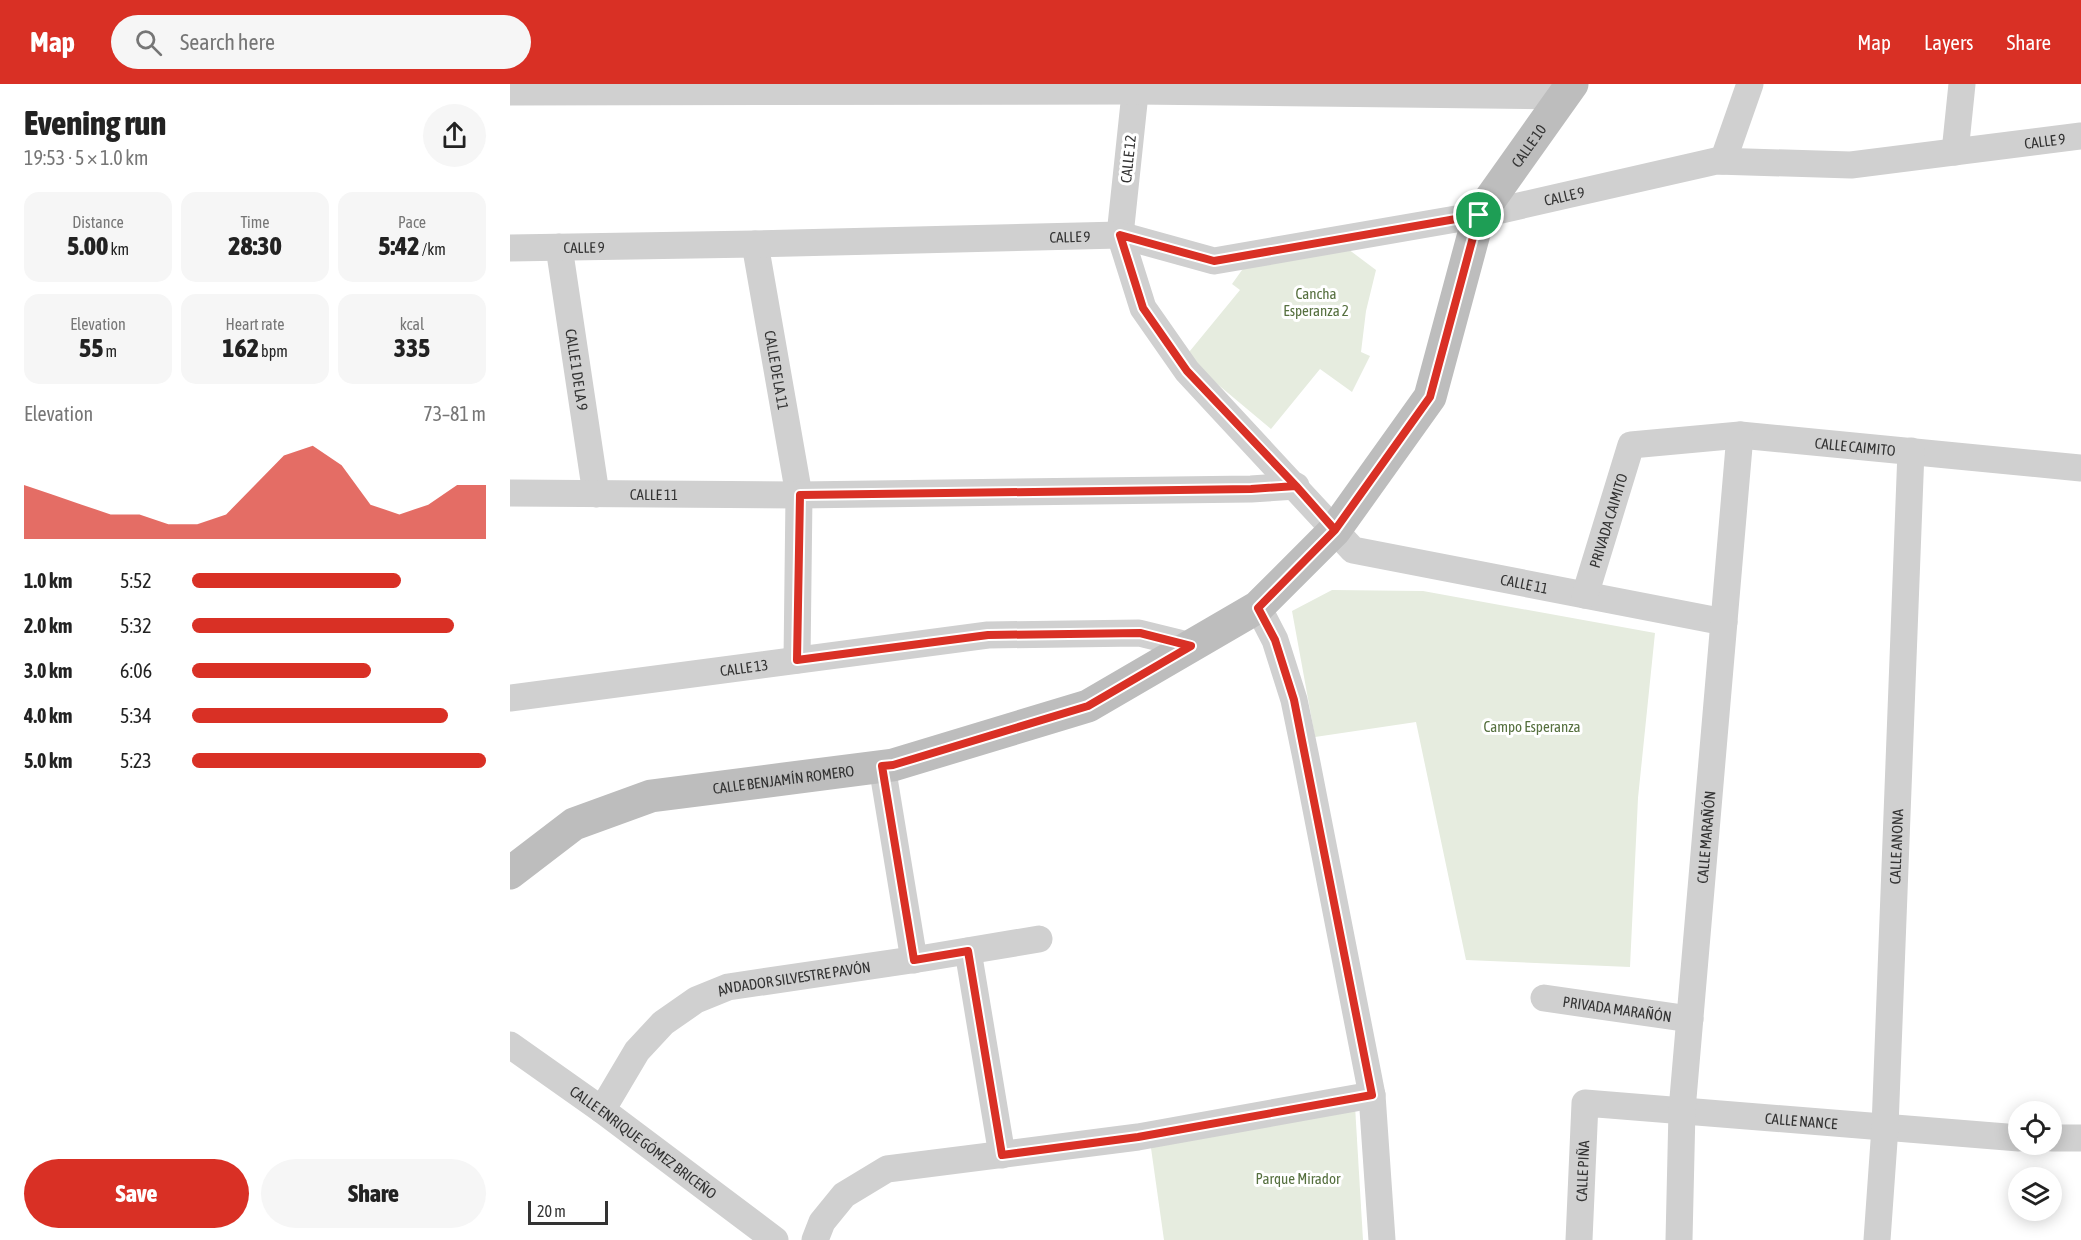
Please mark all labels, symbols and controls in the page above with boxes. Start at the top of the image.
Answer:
search box [111,15,531,69]
text: Map [30,26,75,58]
icon: search [132,26,165,59]
text: Search here [180,29,275,55]
text: Map [1857,30,1891,54]
text: Layers [1924,30,1974,54]
text: Share [2007,30,2051,54]
text: Evening run [24,104,166,142]
button: share [423,104,486,167]
street label: CALLE 10 [1507,121,1549,170]
street label: CALLE 9 [2023,130,2066,152]
street label: CALLE 12 [1117,134,1139,184]
text: 19:53 · 5 × 1.0 km [24,146,149,169]
street label: CALLE 9 [1542,183,1586,208]
pin [1453,189,1504,240]
icon: arrive [1462,198,1495,231]
text: Distance [72,213,124,231]
text: Time [240,213,270,231]
text: Pace [398,213,426,231]
street label: CALLE 9 [1049,227,1091,245]
text: 5.00 [67,231,108,261]
text: 28:30 [228,231,282,261]
text: 5:42 [378,231,420,261]
street label: CALLE 9 [563,238,605,256]
text: km [108,240,129,258]
text: /km [420,240,446,258]
park label: Cancha Esperanza 2 [1283,285,1349,319]
text: Elevation [70,315,126,333]
text: Heart rate [226,315,284,333]
text: kcal [400,315,424,333]
street label: CALLE 1 DE LA 9 [563,328,592,412]
street label: CALLE DE LA 11 [762,329,792,411]
text: 55 [79,333,103,363]
text: 162 [222,333,259,363]
text: 335 [394,333,430,363]
text: m [103,342,117,360]
text: bpm [259,342,288,360]
text: Elevation [24,402,93,425]
text: 73–81 m [423,402,486,425]
street label: CALLE CAIMITO [1814,434,1897,459]
street label: PRIVADA CAIMITO [1585,471,1630,570]
street label: CALLE 11 [630,485,678,503]
text: 1.0 km [24,569,72,592]
text: 5:52 [120,569,152,592]
street label: CALLE 11 [1499,570,1550,596]
text: 2.0 km [24,614,72,637]
text: 5:32 [120,614,152,637]
street label: CALLE 13 [719,656,769,679]
text: 3.0 km [24,659,72,682]
text: 6:06 [120,659,152,682]
text: 4.0 km [24,704,72,727]
text: 5:34 [120,704,152,727]
park label: Campo Esperanza [1483,718,1581,735]
text: 5.0 km [24,749,72,772]
text: 5:23 [120,749,152,772]
street label: CALLE BENJAMÍN ROMERO [712,762,855,797]
street label: CALLE MARAÑÓN [1693,790,1718,884]
street label: CALLE ANONA [1886,808,1906,884]
street label: ANDADOR SILVESTRE PAVÓN [714,958,872,999]
street label: PRIVADA MARAÑÓN [1562,992,1673,1025]
street label: CALLE ENRIQUE GÓMEZ BRICEÑO [567,1082,720,1202]
map controls [2008,1101,2062,1221]
button: locate [2008,1101,2062,1155]
street label: CALLE NANCE [1764,1109,1839,1132]
street label: CALLE PIÑA [1572,1139,1592,1202]
button: Save [24,1159,249,1228]
button: Share [261,1159,486,1228]
button: layers [2008,1167,2062,1221]
park label: Parque Mirador [1256,1170,1341,1187]
scale bar [528,1198,608,1226]
text: 20 m [537,1202,566,1220]

